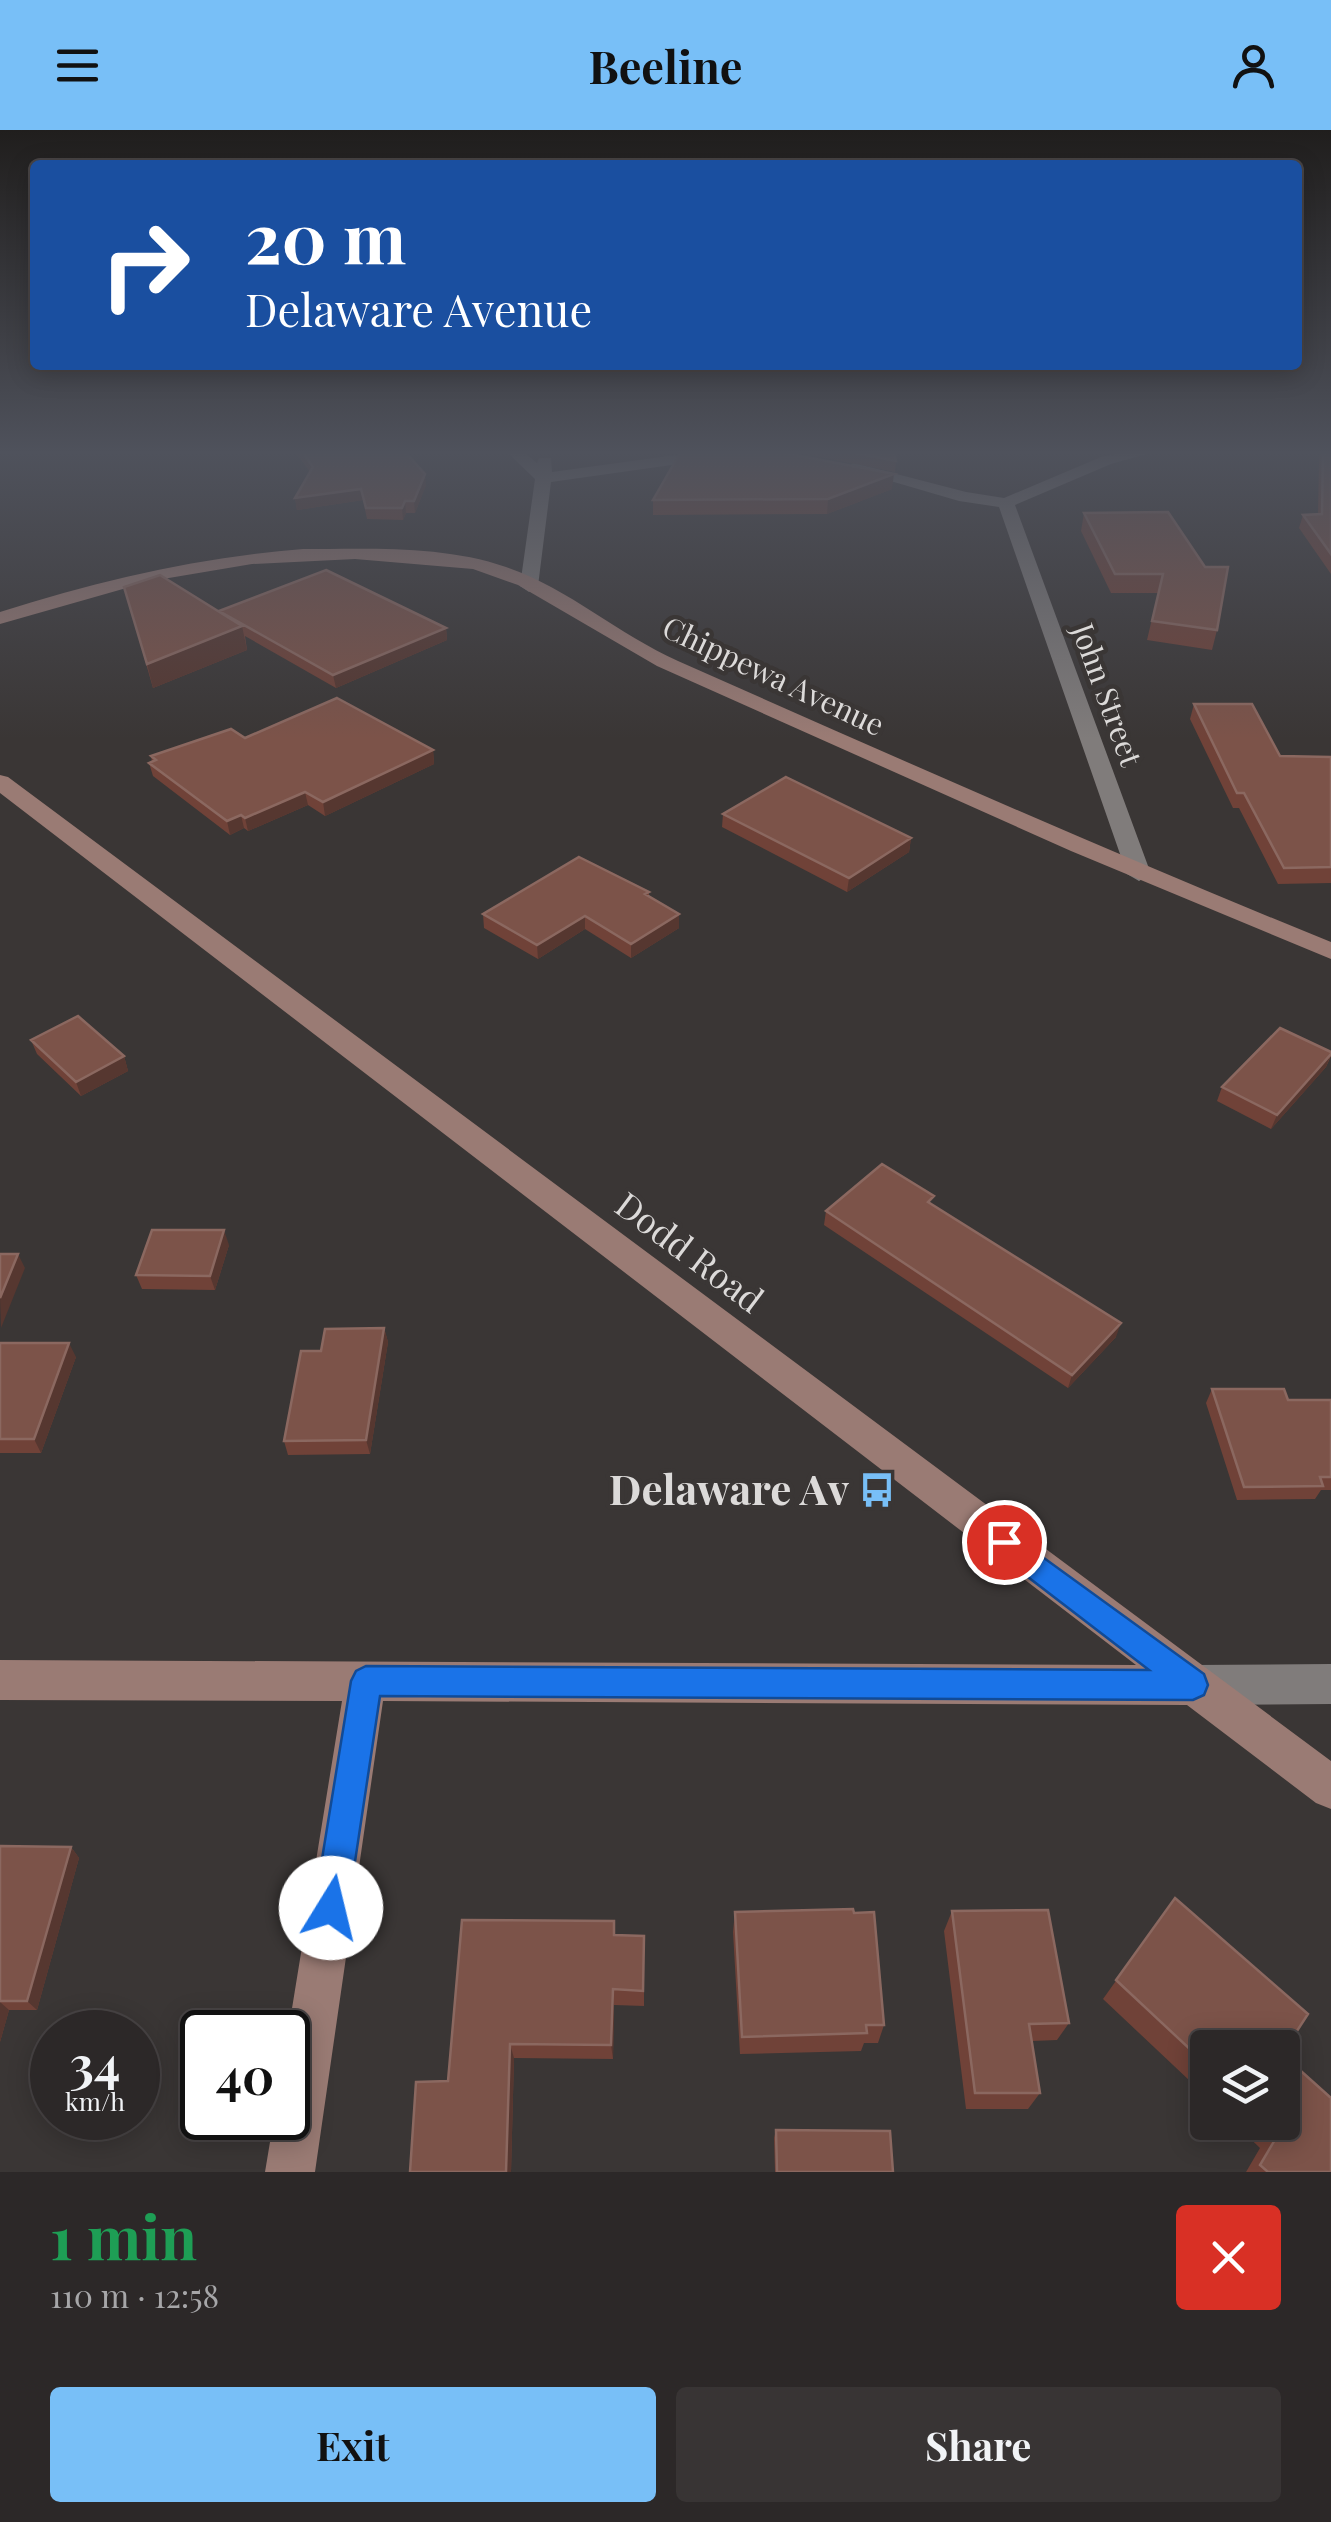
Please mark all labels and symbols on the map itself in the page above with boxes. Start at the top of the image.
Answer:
street label: Chippewa Avenue [657,606,891,744]
street label: John Street [1063,617,1152,771]
street label: Dodd Road [607,1180,774,1322]
place label: Delaware Av [609,1460,850,1516]
bus stop icon: Delaware Av [858,1471,896,1509]
pin [962,1500,1047,1585]
position arrow [279,1856,383,1960]
speed limit sign: 40 [180,2010,310,2140]

